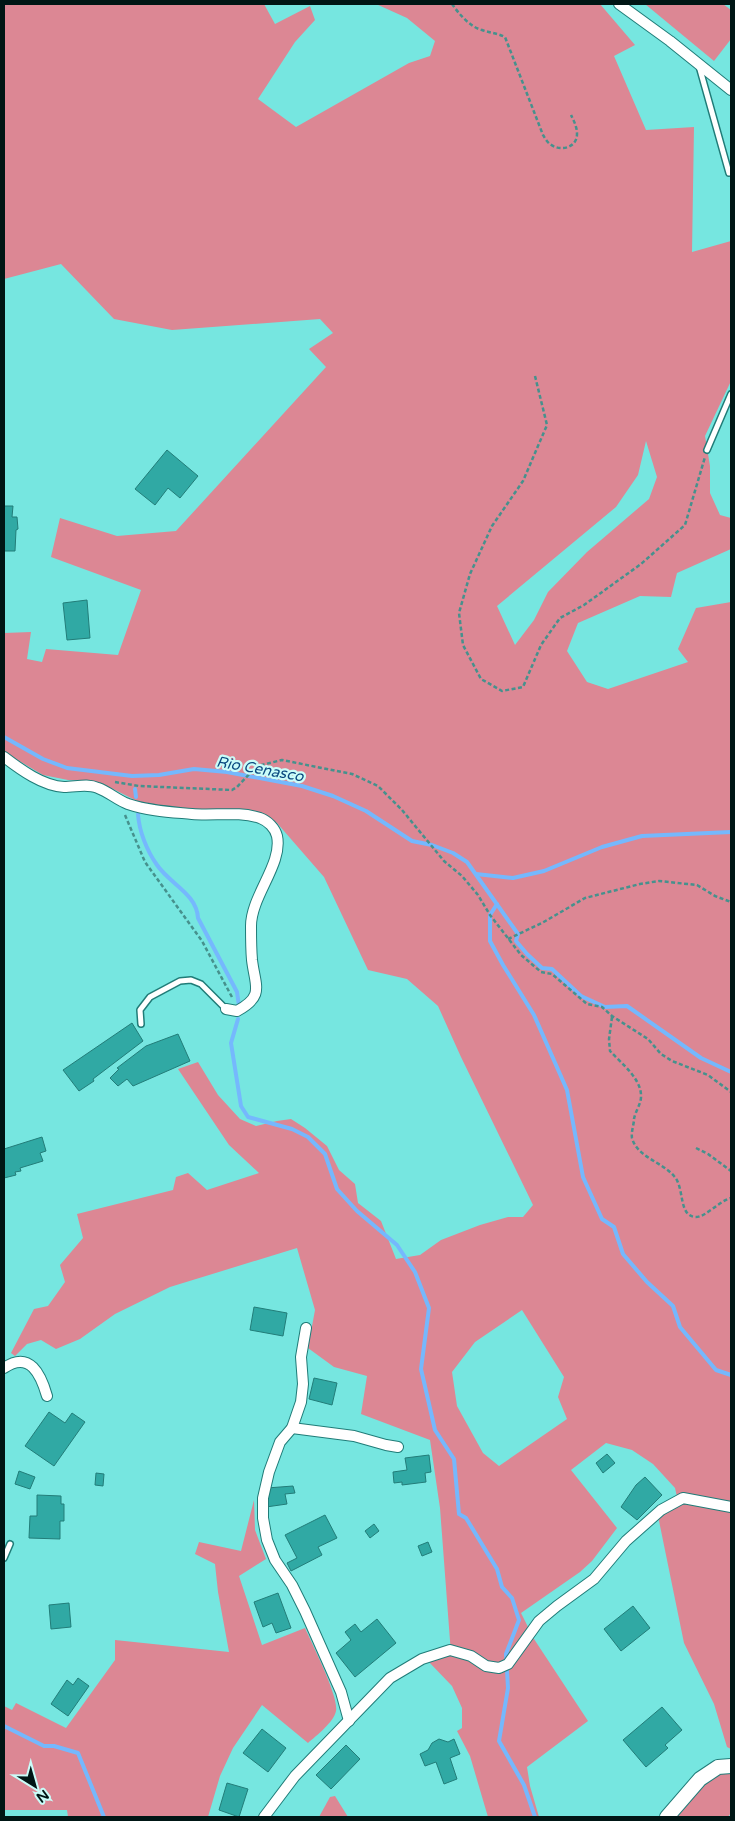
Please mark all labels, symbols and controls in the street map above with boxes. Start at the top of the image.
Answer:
water label: Rio Cenasco [215,753,306,786]
north arrow [10,1761,60,1811]
text: N [33,1786,52,1806]

